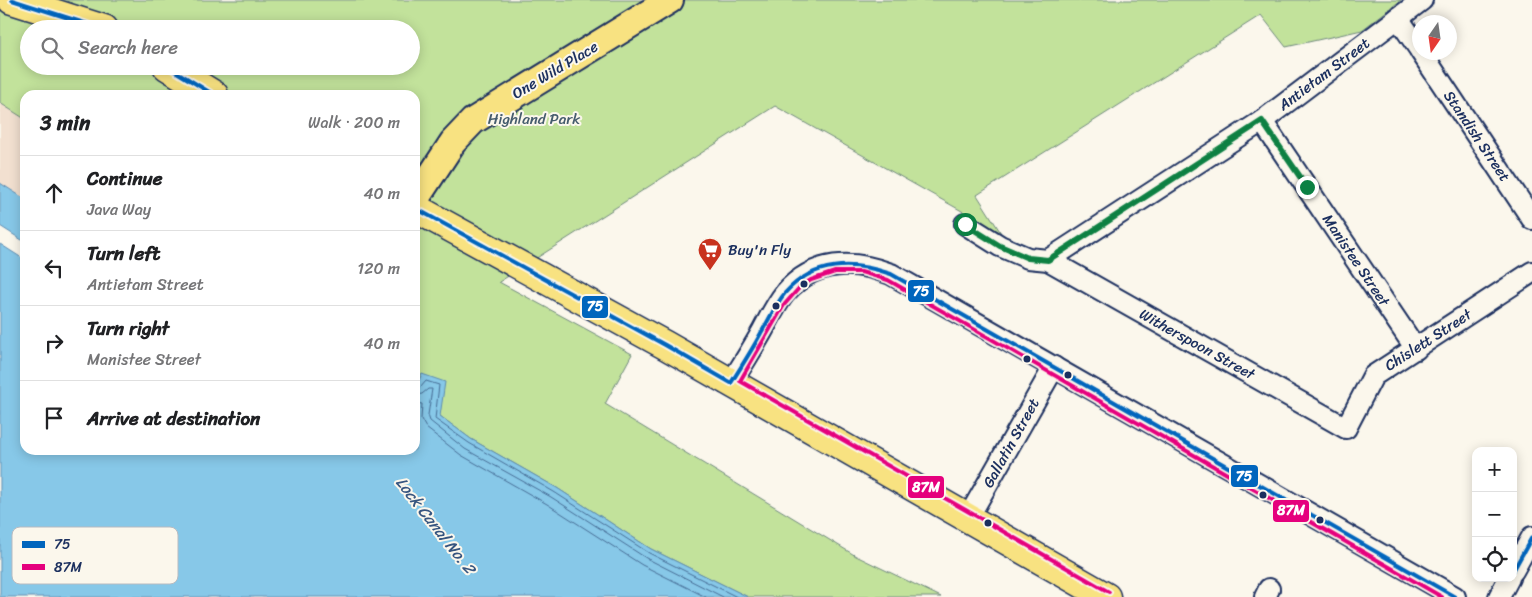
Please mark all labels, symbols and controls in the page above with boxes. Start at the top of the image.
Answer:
north arrow [1412,15,1457,60]
search box [20,20,420,75]
street label: Antietam Street [1272,30,1376,118]
text: Search here [78,31,178,64]
icon: search [38,34,66,62]
street label: One Wild Place [507,34,604,106]
street label: Standish Street [1437,85,1518,188]
text: 3 min [40,104,90,142]
park label: Highland Park [488,106,581,132]
text: Walk · 200 m [308,108,400,137]
text: Continue [87,162,163,195]
route end [1296,176,1319,199]
icon: ahead [40,179,68,207]
text: 40 m [363,179,400,208]
text: Java Way [87,195,151,224]
street label: Manistee Street [1315,208,1397,312]
route start [954,213,977,236]
text: Turn left [87,237,160,270]
supermarket icon: Buy'n Fly [697,237,723,271]
place label: Buy'n Fly [728,237,791,263]
icon: left [40,254,68,282]
text: 120 m [357,254,400,283]
text: Antietam Street [87,270,204,299]
unlabelled marker [799,279,809,289]
line badge: 75 [907,279,935,303]
text: 75 [913,279,930,304]
text: 75 [587,294,604,319]
line badge: 75 [581,295,609,319]
unlabelled marker [771,301,781,311]
street label: Witherspoon Street [1134,301,1261,387]
street label: Chislett Street [1379,301,1478,378]
text: Turn right [87,312,169,345]
icon: right [40,329,68,357]
text: 40 m [363,329,400,358]
text: Manistee Street [87,345,201,374]
unlabelled marker [1022,354,1032,364]
unlabelled marker [1063,370,1073,380]
street label: Gallatin Street [976,393,1047,493]
text: Arrive at destination [87,402,260,435]
icon: arrive [40,404,68,432]
map controls [1472,447,1517,582]
button: + [1472,447,1517,492]
line badge: 75 [1230,464,1259,488]
text: 75 [1236,464,1253,489]
water label: Lock Canal No. 2 [388,470,485,583]
line badge: 87M [907,475,945,499]
text: 87M [911,475,940,500]
unlabelled marker [1258,490,1268,500]
button: − [1472,492,1517,537]
text: 87M [1276,498,1305,523]
line badge: 87M [1272,499,1310,523]
unlabelled marker [1315,515,1325,525]
unlabelled marker [983,518,993,528]
legend [12,527,178,584]
text: 75 [54,532,71,557]
button: locate [1472,537,1517,582]
text: 87M [54,555,82,580]

